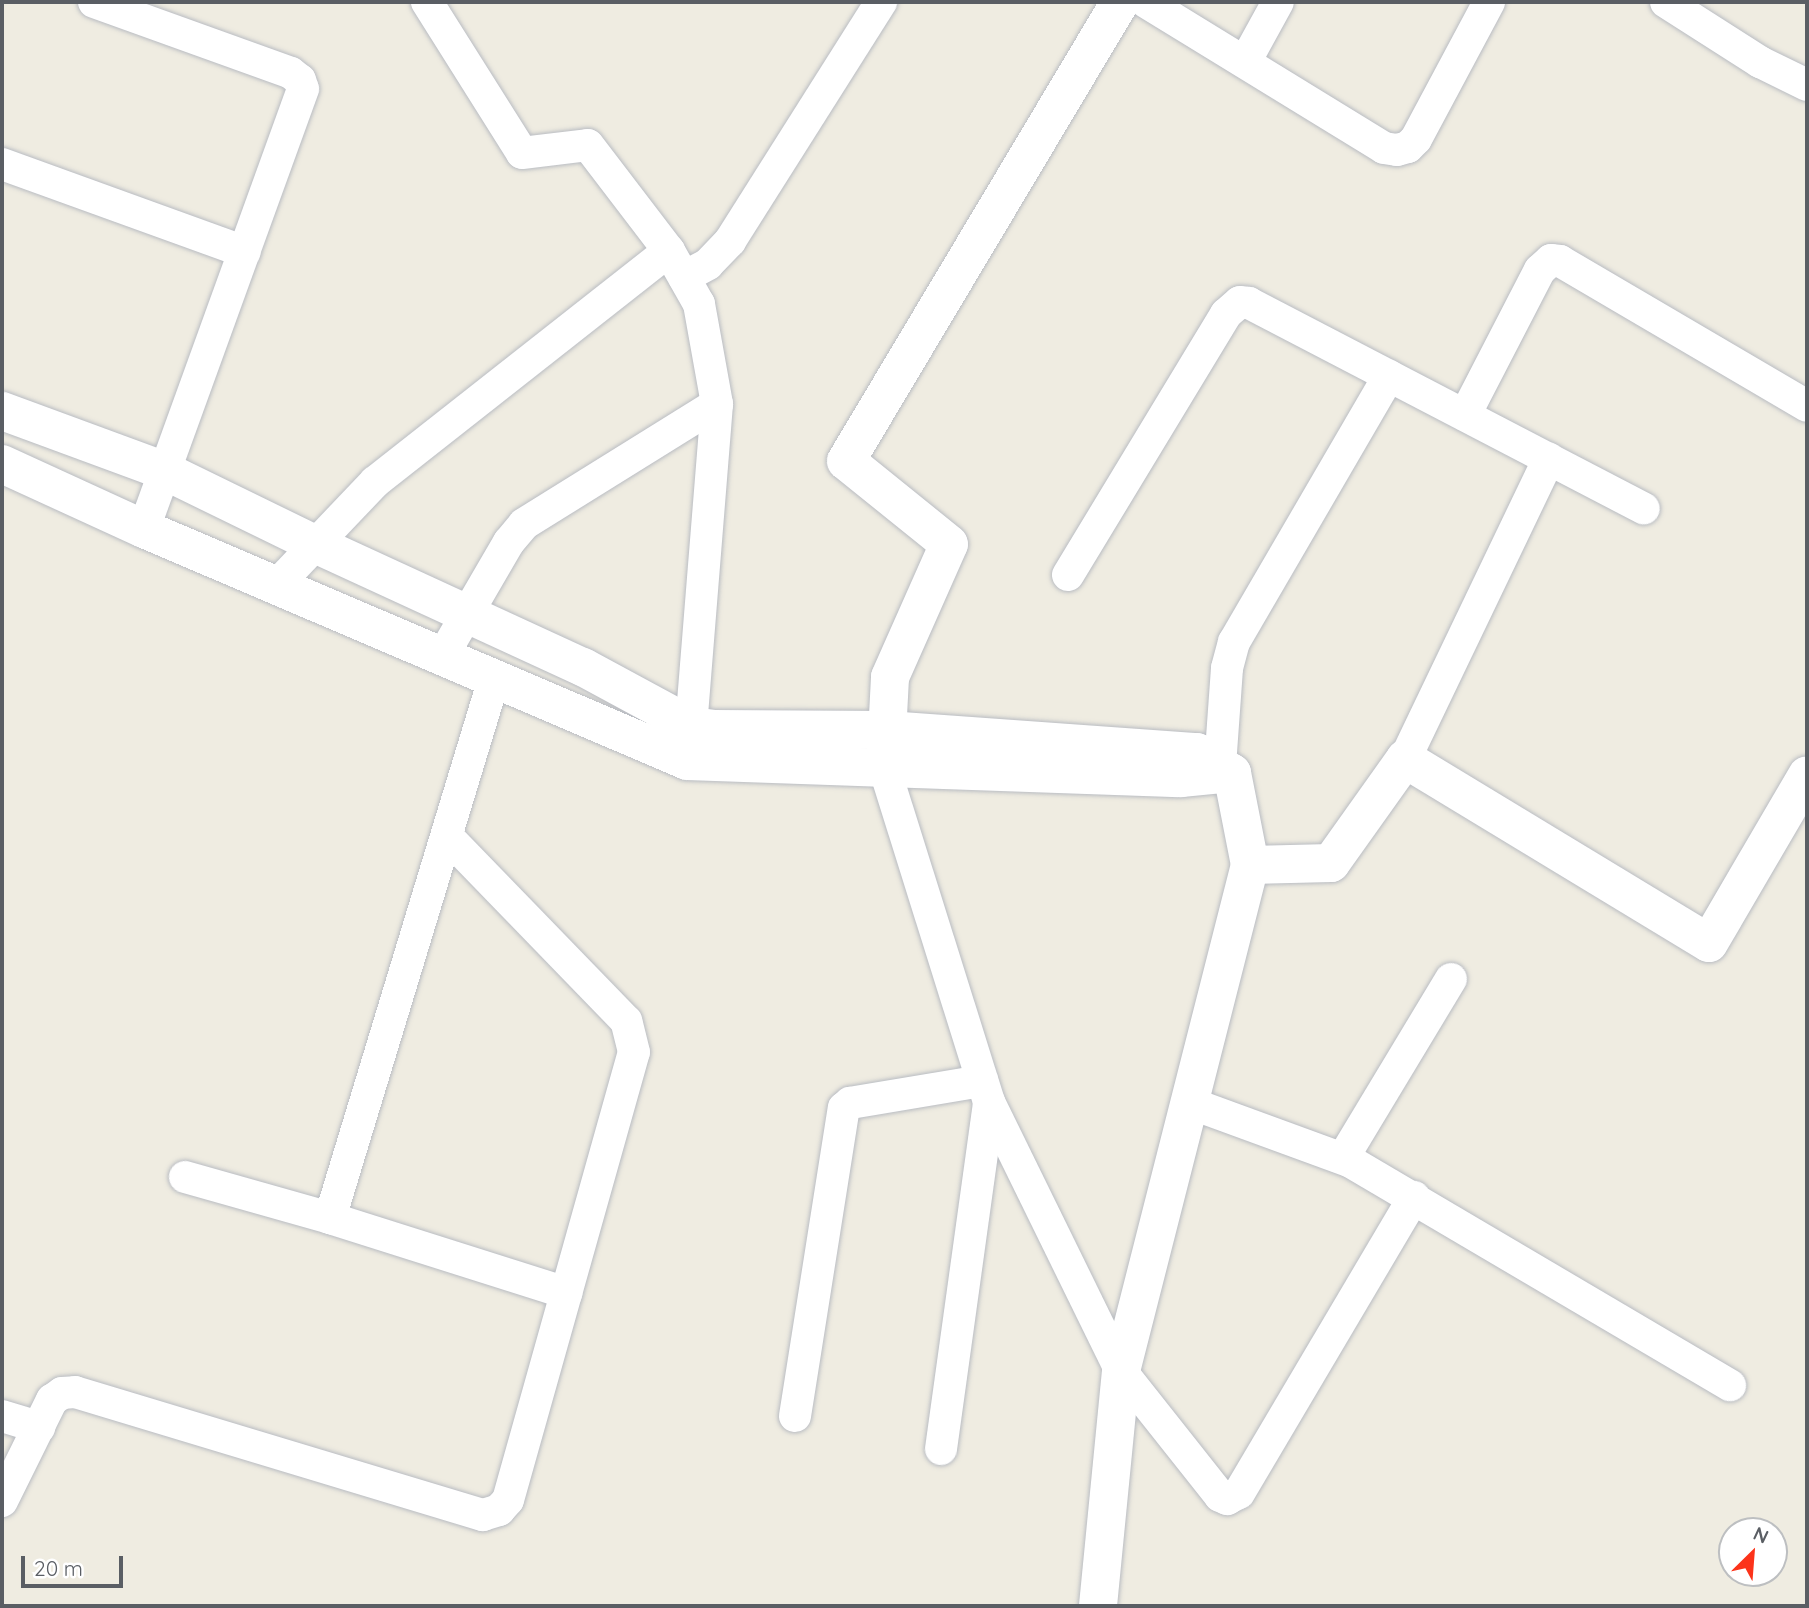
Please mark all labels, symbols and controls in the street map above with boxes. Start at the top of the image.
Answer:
north arrow [1718,1517,1788,1587]
text: N [1750,1521,1772,1549]
scale bar [24,1542,126,1586]
text: 20 m [34,1555,83,1581]

